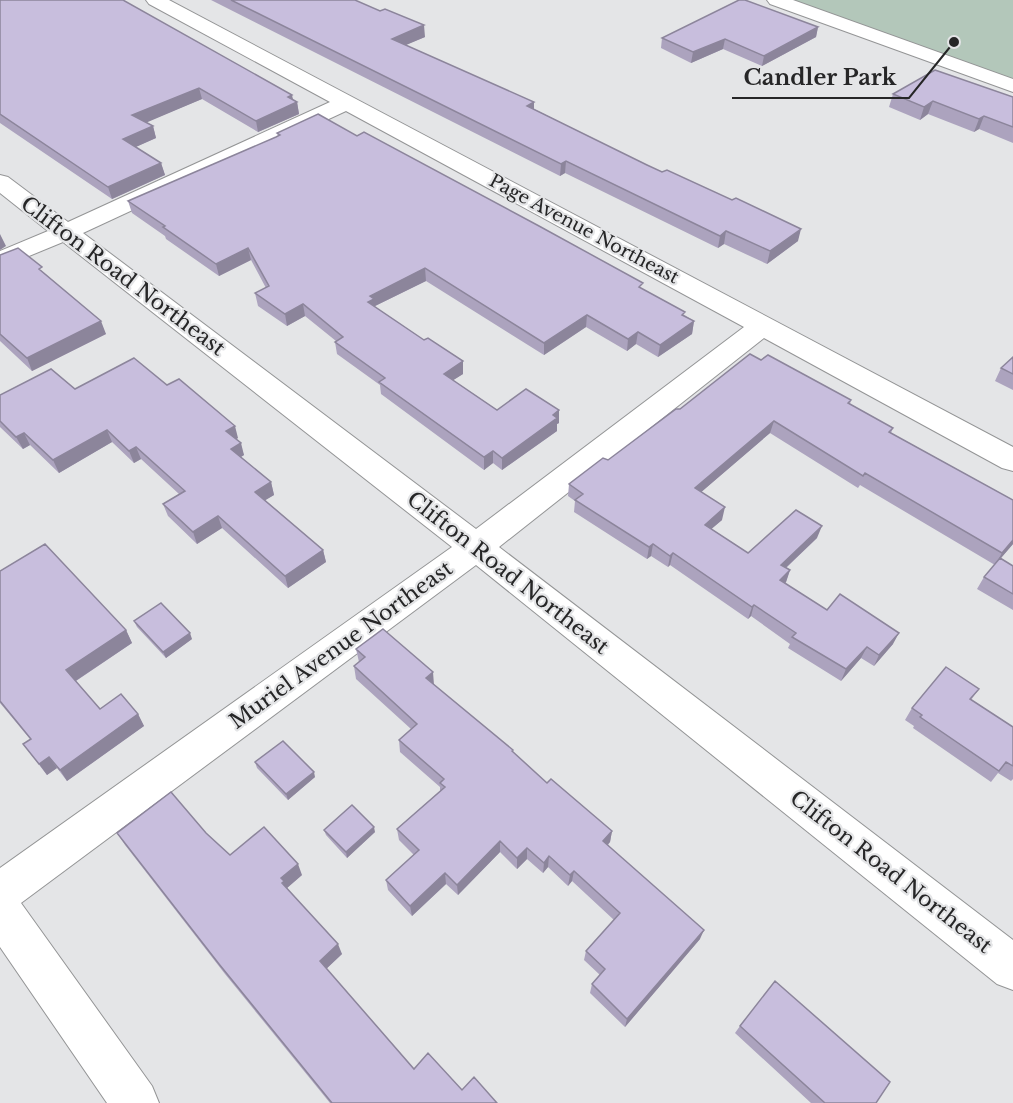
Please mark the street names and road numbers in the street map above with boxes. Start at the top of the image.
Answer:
street label: Page Avenue Northeast [485,170,683,289]
street label: Clifton Road Northeast [16,191,230,361]
street label: Clifton Road Northeast [402,486,614,660]
street label: Muriel Avenue Northeast [224,555,458,735]
street label: Clifton Road Northeast [785,785,997,959]

